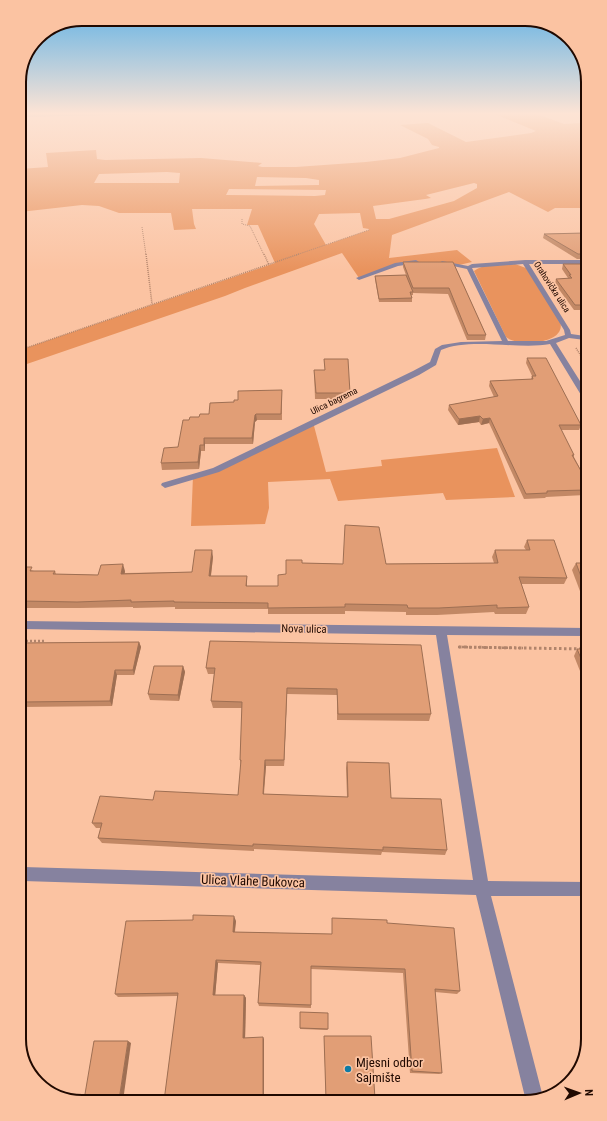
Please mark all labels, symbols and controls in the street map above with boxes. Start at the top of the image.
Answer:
street label: Orahovička ulica [532,260,572,314]
street label: Ulica bagrema [309,385,359,417]
street label: Nova ulica [281,622,327,636]
street label: Ulica Vlahe Bukovca [201,872,305,890]
place label: Mjesni odbor Sajmište [356,1055,423,1085]
marker: Mjesni odbor Sajmište [343,1064,353,1074]
north arrow [559,1073,599,1113]
text: N [582,1089,595,1097]

